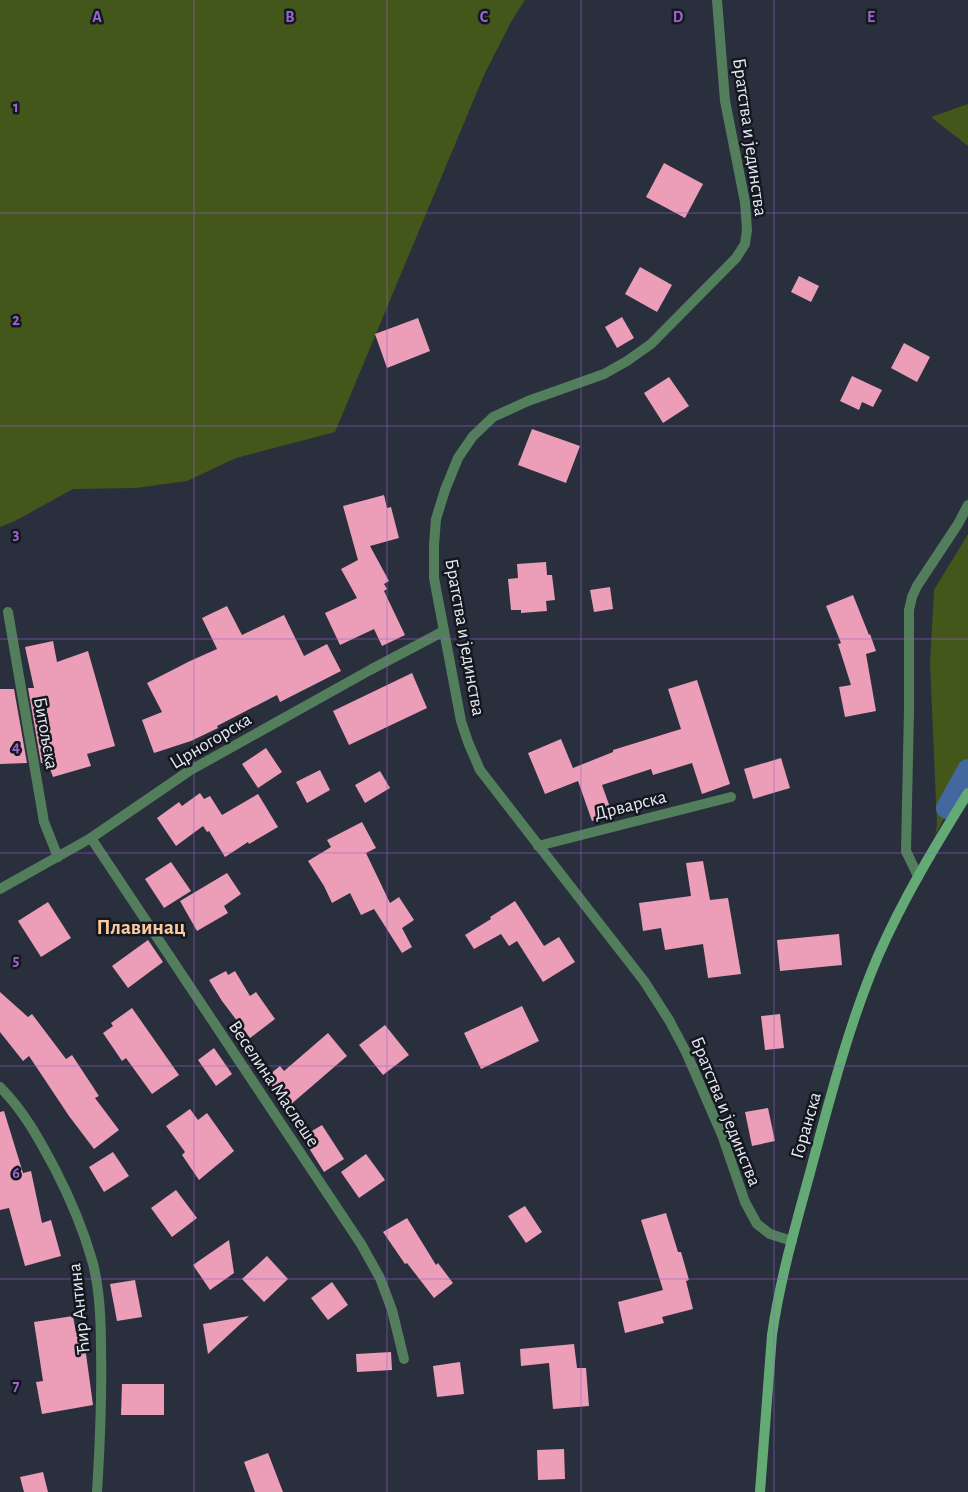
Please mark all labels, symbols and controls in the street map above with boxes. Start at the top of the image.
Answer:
text: A [92,9,102,25]
text: B [285,9,295,25]
text: C [480,9,489,25]
text: D [673,9,684,25]
text: E [867,9,875,25]
street label: Братства и јединства [729,57,770,218]
text: 1 [13,99,19,115]
text: 2 [12,312,20,328]
text: 3 [13,526,20,542]
street label: Братства и јединства [441,557,488,718]
street label: Битољска [30,696,61,771]
street label: Црногорска [167,709,255,773]
text: 4 [12,739,20,755]
street label: Дрварска [592,787,669,824]
district label: Плавинац [96,917,186,938]
text: 5 [13,952,20,968]
street label: Веселина Маслеше [225,1017,323,1150]
street label: Братства и јединства [687,1034,764,1189]
street label: Горанска [788,1090,825,1161]
text: 6 [12,1165,20,1181]
street label: Ћир Антина [65,1262,94,1355]
text: 7 [13,1378,20,1394]

